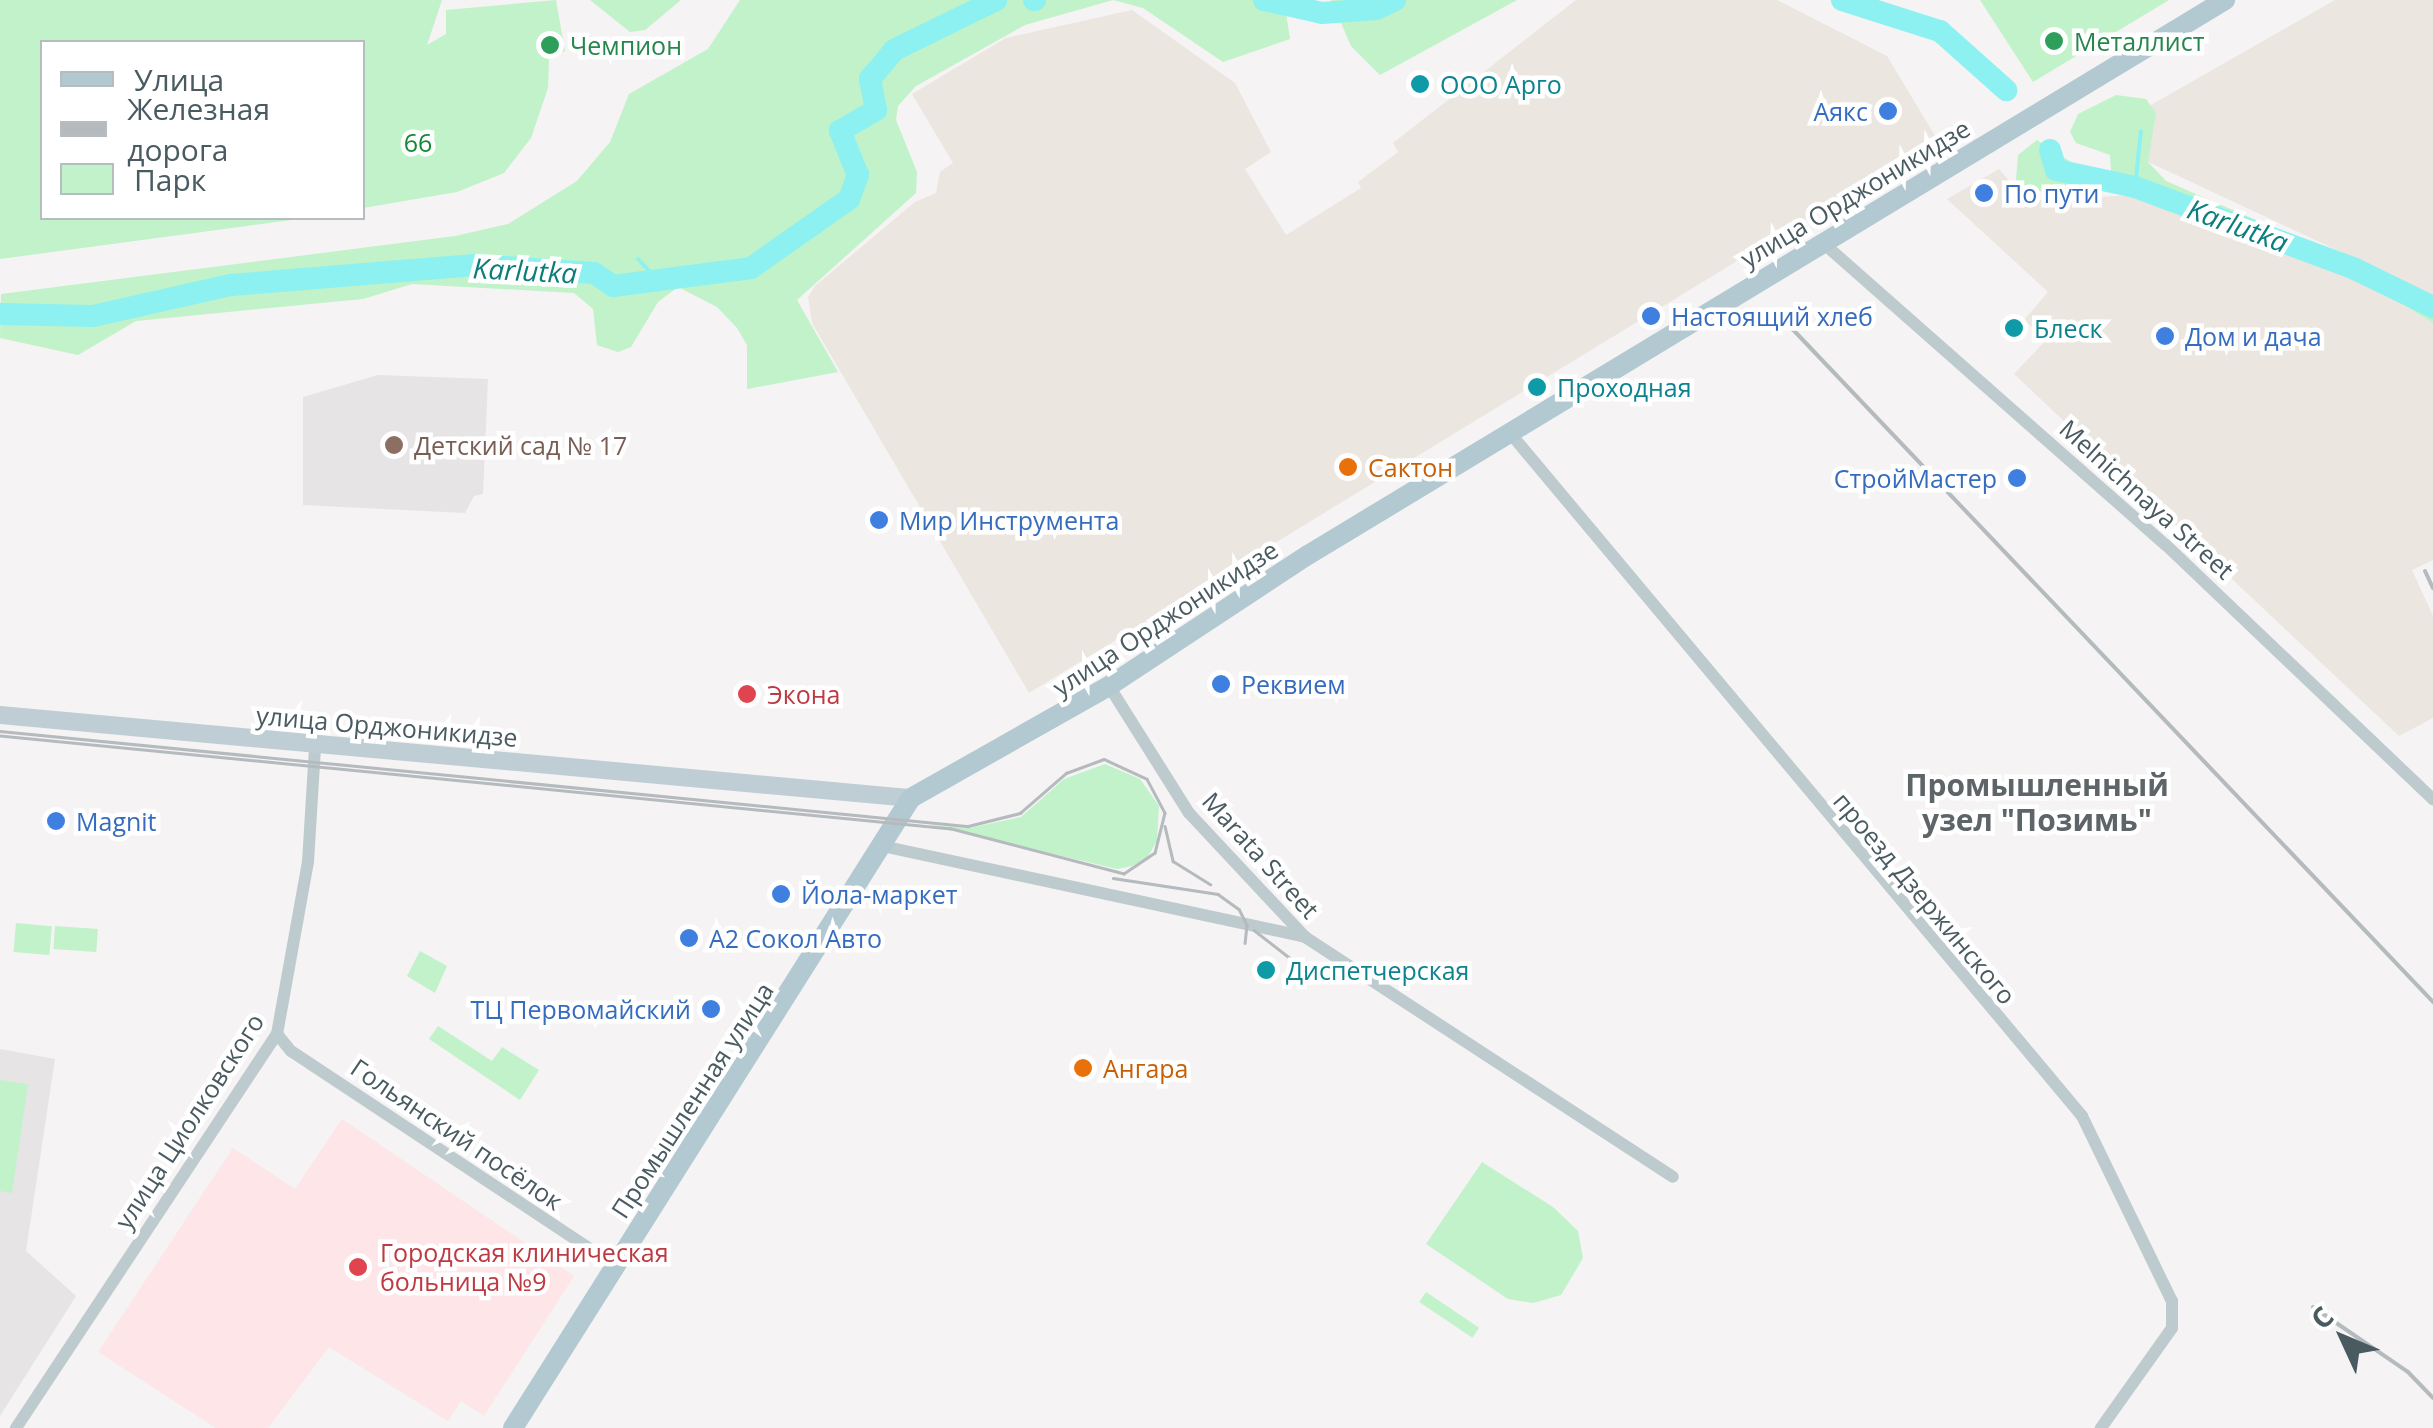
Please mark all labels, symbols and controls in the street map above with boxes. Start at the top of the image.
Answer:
place label: Металлист [2074,26,2204,56]
place label: Чемпион [570,30,682,60]
marker: Металлист [2043,30,2065,52]
marker: Чемпион [539,34,561,56]
legend [40,40,365,220]
text: Улица [134,59,224,100]
place label: ООО Арго [1440,69,1562,99]
marker: ООО Арго [1409,73,1431,95]
text: Железная дорога [127,88,270,170]
place label: Аякс [1813,96,1868,126]
marker: Аякс [1877,100,1899,122]
street label: улица Орджоникидзе [1735,113,1975,273]
park label: 66 [404,127,432,157]
text: Парк [134,159,206,200]
place label: По пути [2004,178,2099,208]
marker: По пути [1973,182,1995,204]
water label: Karlutka [2183,191,2293,259]
water label: Karlutka [472,250,578,290]
place label: Настоящий хлеб [1671,301,1873,331]
marker: Настоящий хлеб [1640,305,1662,327]
place label: Блеск [2034,313,2103,343]
marker: Блеск [2003,317,2025,339]
place label: Дом и дача [2185,321,2322,351]
marker: Дом и дача [2154,325,2176,347]
place label: Проходная [1557,372,1692,402]
marker: Проходная [1526,376,1548,398]
street label: Melnichnaya Street [2054,413,2240,585]
place label: Детский сад № 17 [414,430,627,460]
marker: Детский сад № 17 [383,434,405,456]
place label: Сактон [1368,452,1453,482]
marker: Сактон [1337,456,1359,478]
place label: СтройМастер [1834,463,1997,493]
marker: СтройМастер [2006,467,2028,489]
place label: Мир Инструмента [899,505,1119,535]
marker: Мир Инструмента [868,509,890,531]
street label: улица Орджоникидзе [1047,534,1283,702]
place label: Реквием [1241,669,1346,699]
marker: Реквием [1210,673,1232,695]
place label: Экона [767,679,840,709]
marker: Экона [736,683,758,705]
street label: улица Орджоникидзе [255,700,519,752]
district label: Промышленный узел "Позимь" [1905,767,2169,838]
street label: Marata Street [1196,786,1326,924]
street label: проезд Дзержинского [1828,786,2022,1010]
place label: Magnit [76,806,157,836]
marker: Magnit [45,810,67,832]
place label: Йола-маркет [801,879,958,909]
marker: Йола-маркет [770,883,792,905]
place label: А2 Сокол Авто [709,923,882,953]
marker: А2 Сокол Авто [678,927,700,949]
place label: Диспетчерская [1286,955,1469,985]
marker: Диспетчерская [1255,959,1277,981]
street label: Промышленная улица [605,977,779,1223]
place label: ТЦ Первомайский [471,994,691,1024]
marker: ТЦ Первомайский [700,998,722,1020]
street label: улица Циолковского [108,1008,270,1234]
street label: Гольянский посёлок [346,1052,568,1216]
place label: Ангара [1103,1053,1188,1083]
marker: Ангара [1072,1057,1094,1079]
place label: Городская клиническая больница №9 [380,1238,669,1297]
marker: Городская клиническая больница №9 [345,1254,371,1280]
north arrow [2293,1288,2393,1388]
text: С [2302,1298,2341,1337]

